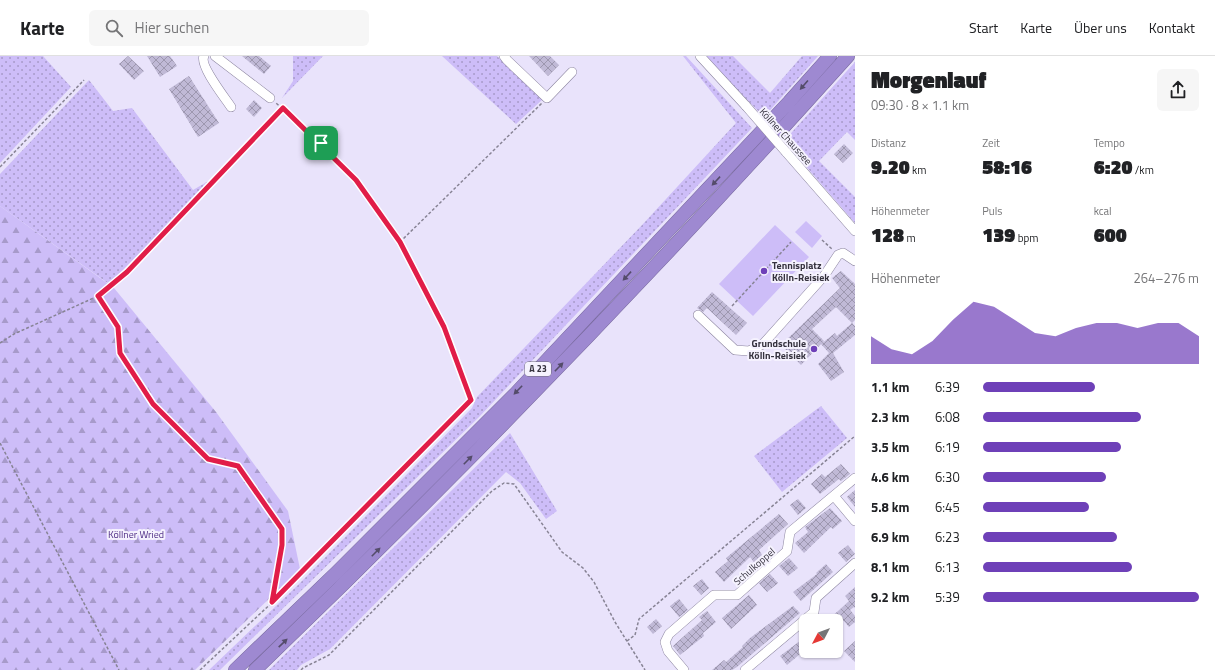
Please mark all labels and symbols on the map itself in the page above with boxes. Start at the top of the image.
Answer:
one-way arrow [800,81,809,90]
street label: Köllner Chaussee [756,105,815,168]
pin [304,126,338,160]
one-way arrow [711,176,720,186]
place label: Tennisplatz Kölln-Reisiek [772,258,830,285]
marker: Tennisplatz Kölln-Reisiek [759,266,769,276]
one-way arrow [623,271,632,280]
place label: Grundschule Kölln-Reisiek [749,336,807,363]
marker: Grundschule Kölln-Reisiek [809,344,819,354]
road number: A 23 [525,362,551,376]
one-way arrow [554,362,564,372]
one-way arrow [513,385,523,395]
one-way arrow [463,455,473,465]
park label: Köllner Wried [108,527,164,542]
street label: Schulkoppel [730,544,778,589]
one-way arrow [371,547,381,557]
north arrow [799,614,843,658]
one-way arrow [278,638,288,648]

